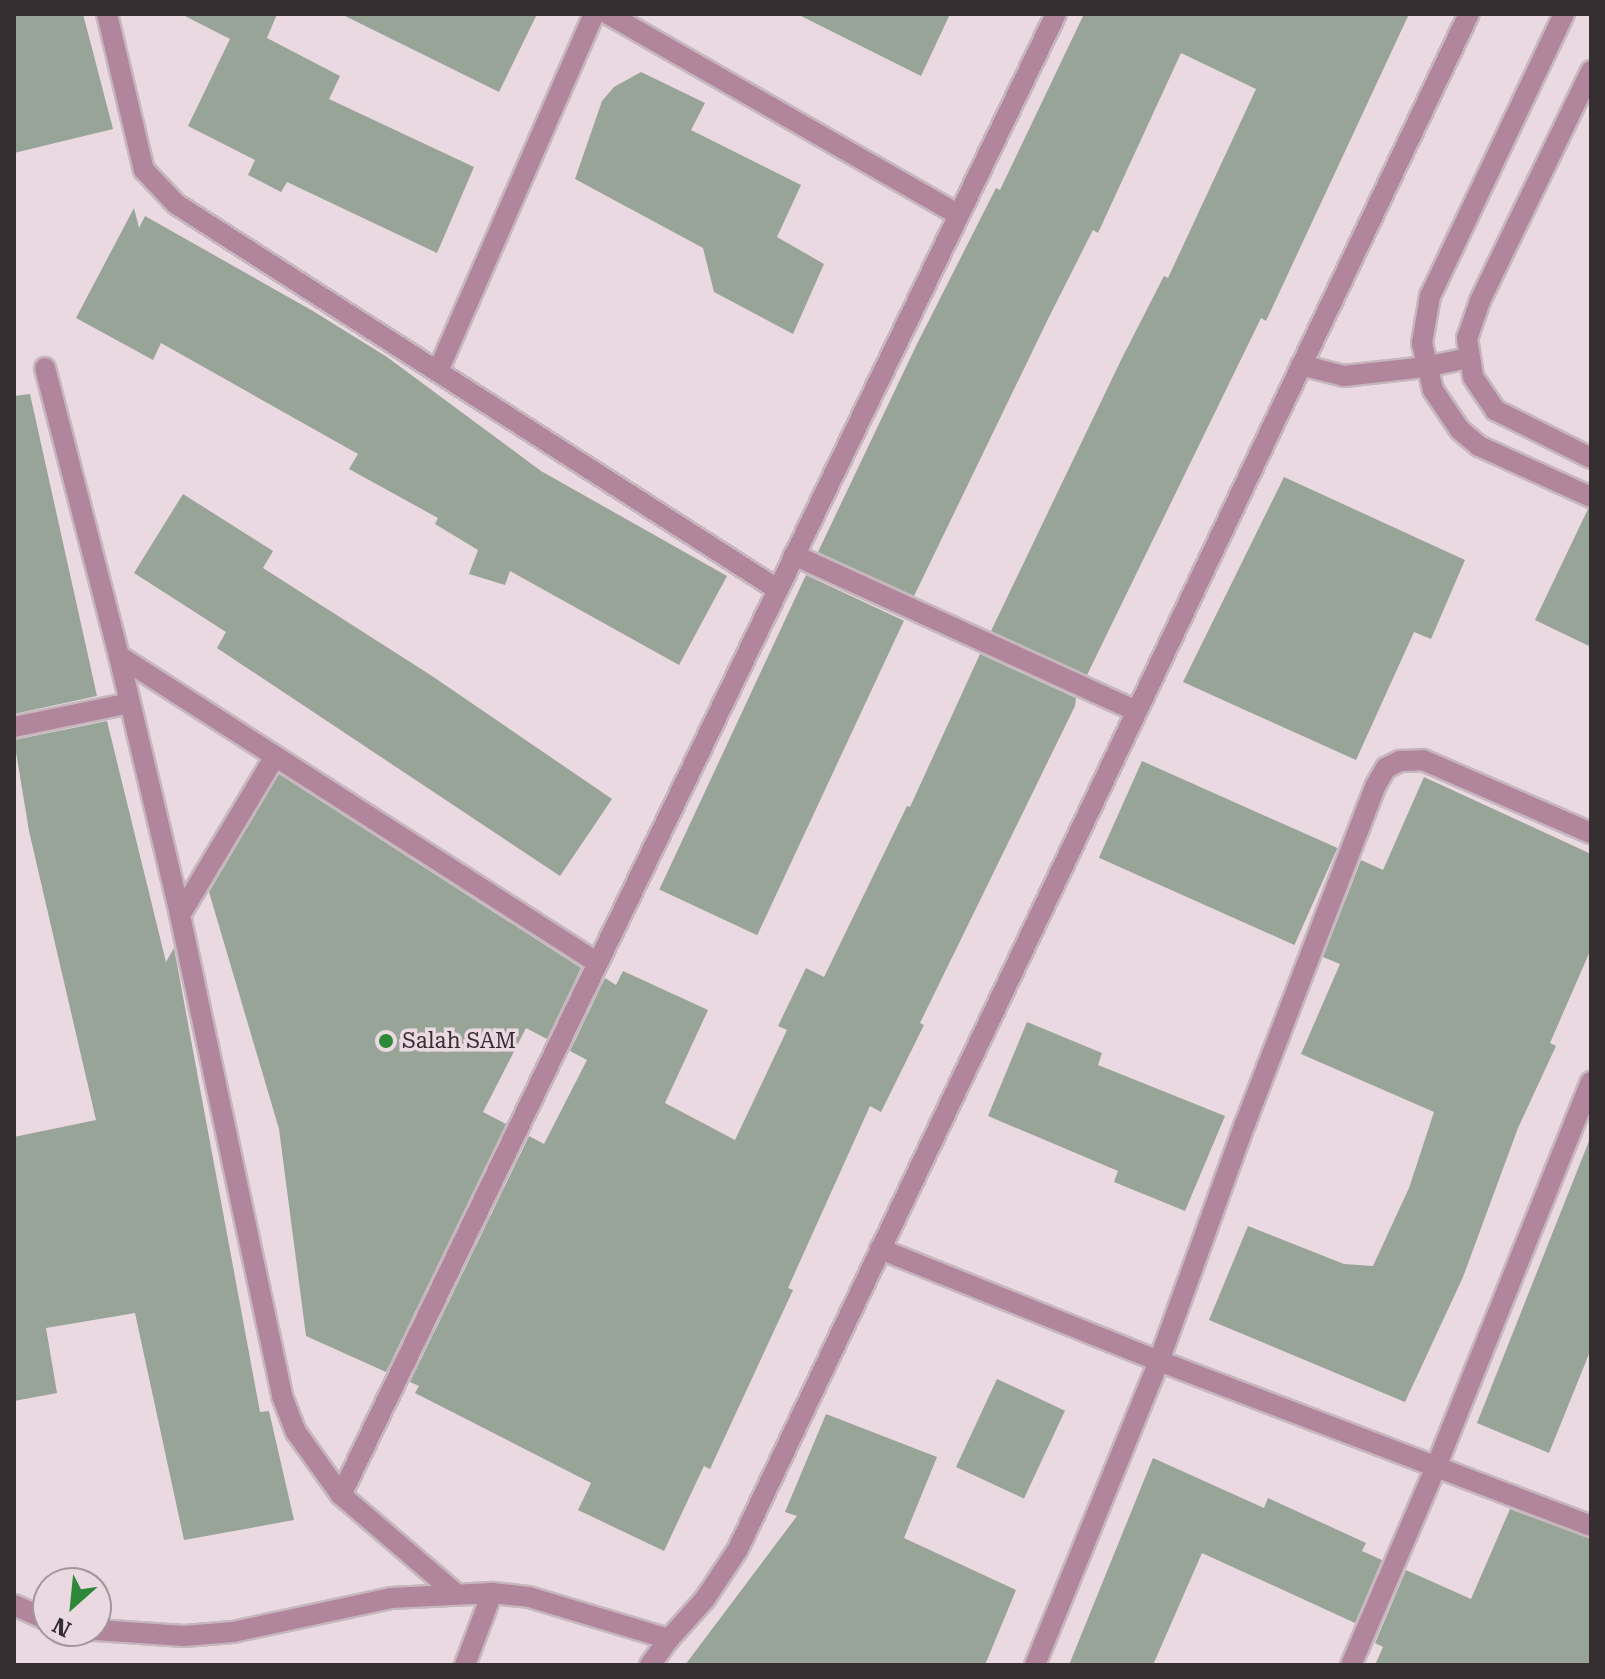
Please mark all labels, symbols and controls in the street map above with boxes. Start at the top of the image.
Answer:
place label: Salah SAM [402,1028,516,1054]
marker: Salah SAM [377,1032,395,1050]
north arrow [32,1567,112,1647]
text: N [49,1612,75,1642]

